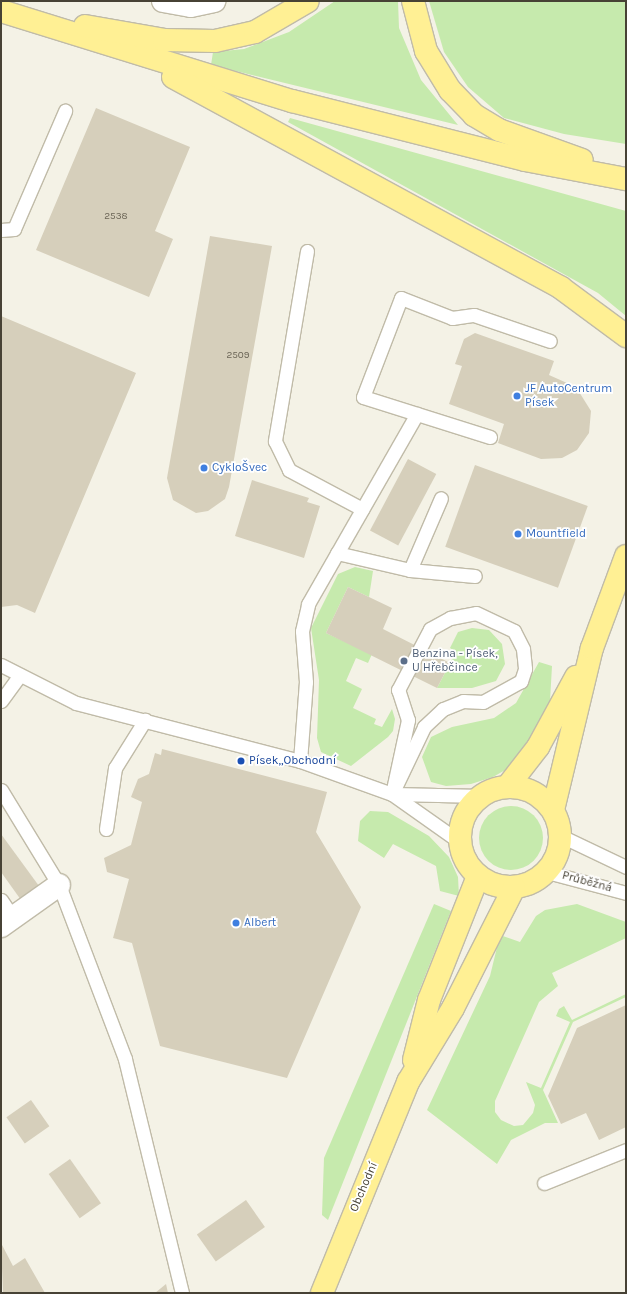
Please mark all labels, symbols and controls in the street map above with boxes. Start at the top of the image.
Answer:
house number: 2538 [104,211,128,223]
house number: 2509 [226,350,250,362]
place label: JF AutoCentrum Písek [525,382,612,410]
marker: JF AutoCentrum Písek [512,391,522,401]
place label: CykloŠvec [212,461,267,475]
marker: CykloŠvec [199,463,209,473]
place label: Mountfield [526,527,586,541]
marker: Mountfield [513,529,523,539]
place label: Benzina - Písek, U Hřebčince [412,647,498,675]
marker: Benzina - Písek, U Hřebčince [399,656,409,666]
place label: Písek,,Obchodní [249,754,336,768]
marker: Písek,,Obchodní [236,756,246,766]
street label: Průběžná [560,868,614,896]
place label: Albert [244,916,276,930]
marker: Albert [231,918,241,928]
street label: Obchodní [347,1160,381,1214]

